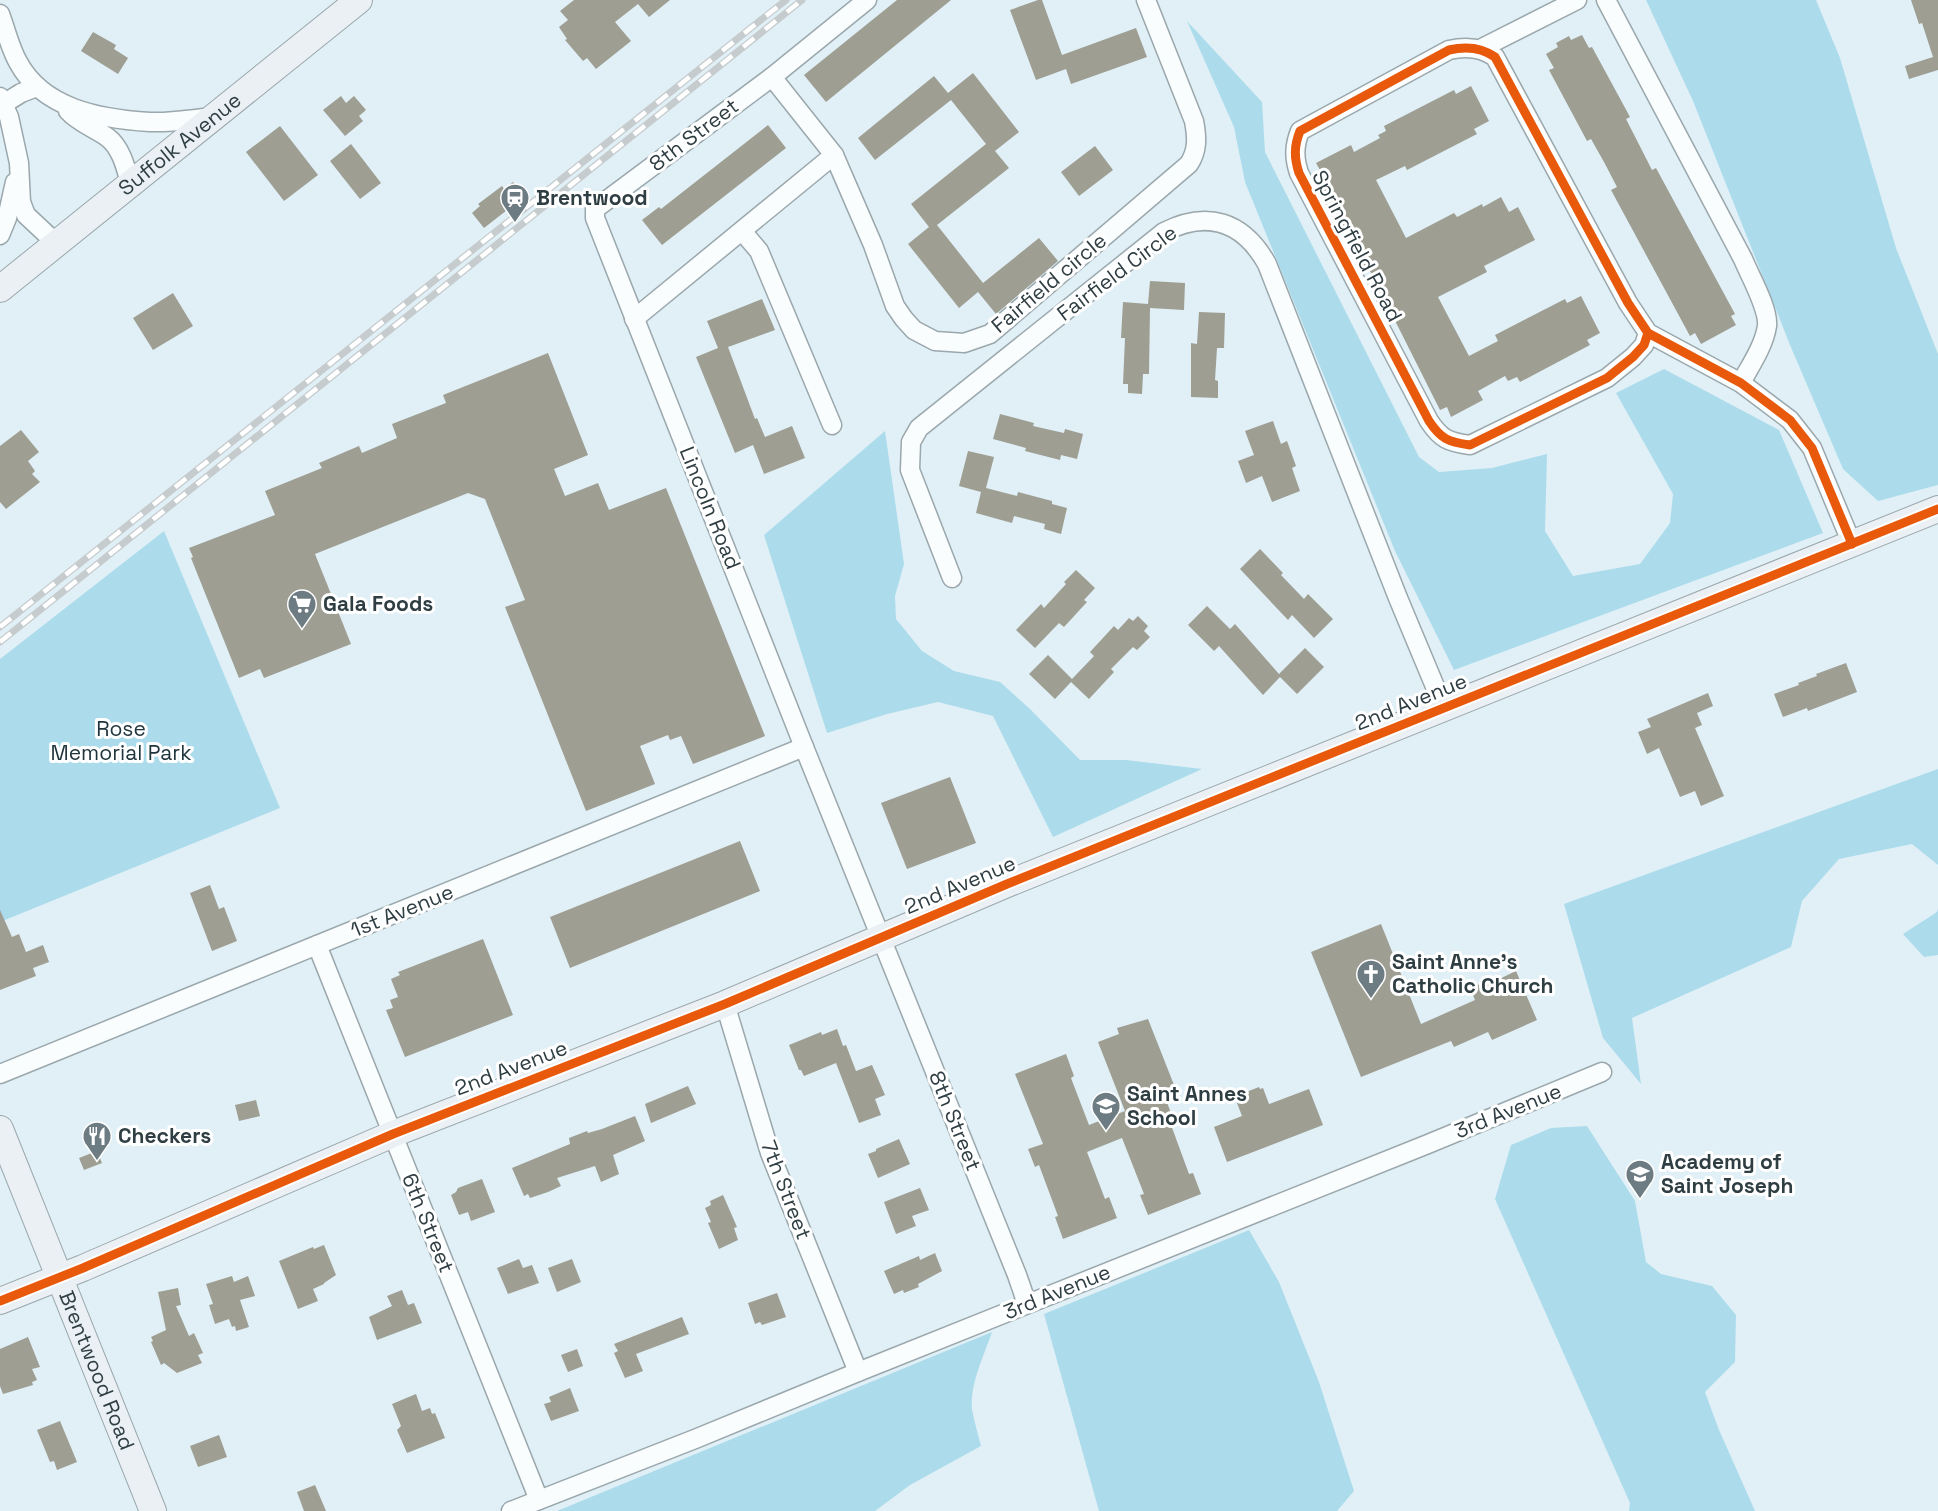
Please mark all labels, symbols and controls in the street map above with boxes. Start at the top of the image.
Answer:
street label: Suffolk Avenue [113,86,247,201]
street label: 8th Street [644,92,744,177]
street label: Springfield Road [1306,165,1409,326]
station icon: Brentwood [499,182,531,224]
place label: Brentwood [536,184,648,211]
street label: Fairfield Circle [1051,219,1182,326]
street label: Fairfield circle [986,227,1112,339]
street label: Lincoln Road [674,442,747,573]
supermarket icon: Gala Foods [286,588,318,630]
place label: Gala Foods [323,590,433,617]
street label: 2nd Avenue [1351,667,1471,736]
park label: Rose Memorial Park [51,715,192,766]
street label: 2nd Avenue [900,849,1020,920]
street label: 1st Avenue [346,878,457,943]
place label: Saint Anne's Catholic Church [1392,948,1554,999]
church icon: Saint Anne's Catholic Church [1355,958,1387,1000]
street label: 2nd Avenue [451,1034,571,1101]
street label: 8th Street [923,1067,988,1175]
street label: 3rd Avenue [1450,1077,1565,1144]
place label: Saint Annes School [1127,1080,1247,1131]
school or university icon: Saint Annes School [1090,1090,1122,1132]
restaurant icon: Checkers [81,1120,113,1162]
place label: Checkers [118,1122,211,1149]
street label: 7th Street [755,1136,818,1243]
place label: Academy of Saint Joseph [1661,1148,1793,1199]
school or university icon: Academy of Saint Joseph [1624,1158,1656,1200]
street label: 6th Street [396,1169,461,1277]
street label: 3rd Avenue [999,1258,1114,1325]
street label: Brentwood Road [53,1287,141,1454]

